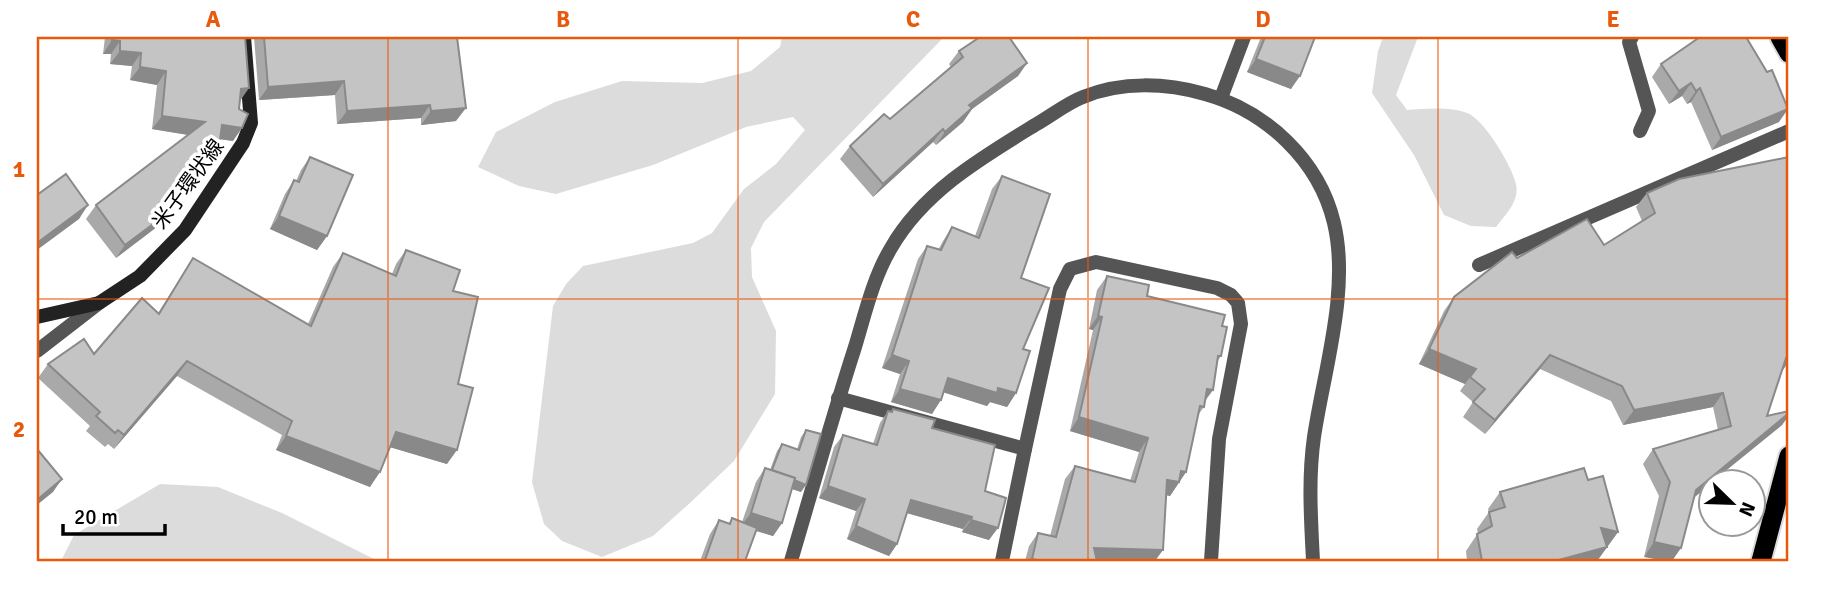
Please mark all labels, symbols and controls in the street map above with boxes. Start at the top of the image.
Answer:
text: A [206,5,221,34]
text: B [556,5,570,34]
text: C [906,5,920,34]
text: D [1255,5,1271,34]
text: E [1606,5,1620,34]
street label: 米子環状線 [147,134,229,234]
text: 1 [13,155,25,184]
text: 2 [13,415,25,444]
north arrow [1696,468,1766,538]
scale bar [63,493,164,537]
text: N [1733,498,1760,520]
text: 20 m [74,504,118,530]

